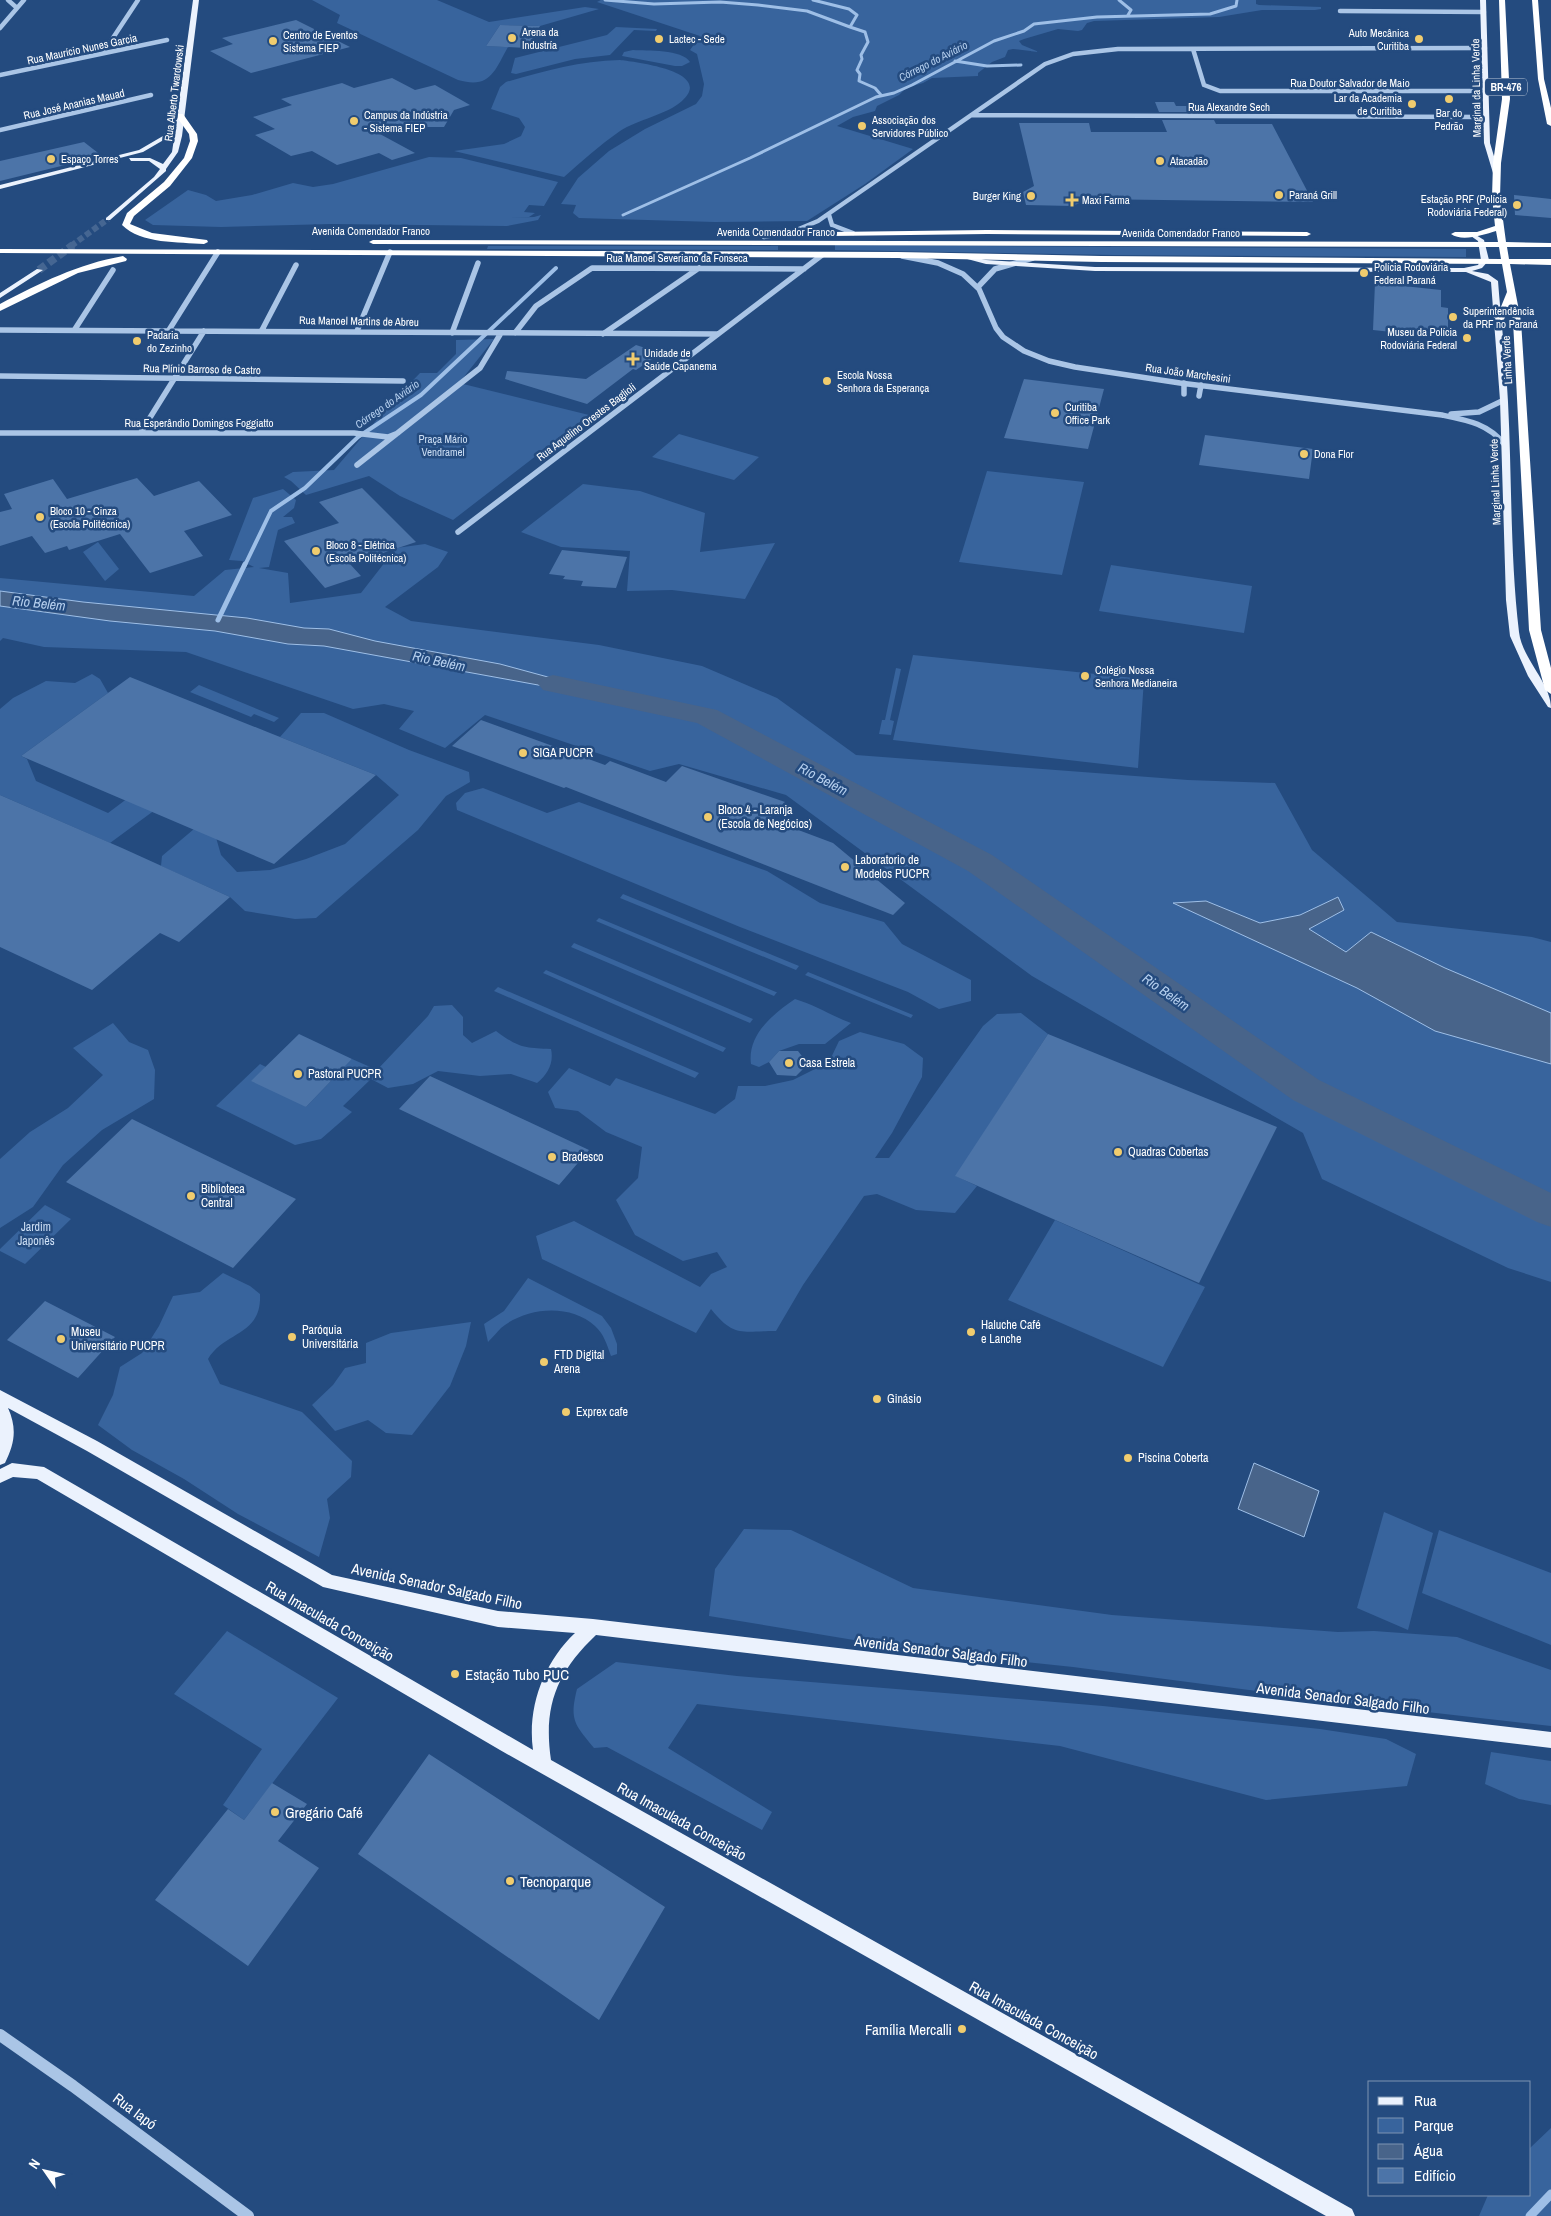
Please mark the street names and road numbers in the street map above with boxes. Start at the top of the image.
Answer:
street label: Rua Maurício Nunes Garcia [26,30,138,68]
street label: Marginal da Linha Verde [1468,38,1484,138]
street label: Rua Alberto Twardowski [161,44,187,142]
street label: Rua Doutor Salvador de Maio [1290,76,1410,90]
road number: BR-476 [1485,78,1527,95]
street label: Rua José Ananias Mauad [22,86,126,122]
street label: Rua Alexandre Sech [1188,100,1270,114]
street label: Avenida Comendador Franco [311,224,430,238]
street label: Avenida Comendador Franco [716,225,835,239]
street label: Avenida Comendador Franco [1121,226,1240,240]
street label: Rua Manoel Severiano da Fonseca [606,251,748,265]
street label: Rua Manoel Martins de Abreu [299,313,419,329]
street label: Linha Verde [1499,335,1515,385]
street label: Rua João Marchesini [1145,360,1231,386]
street label: Rua Plínio Barroso de Castro [143,361,261,377]
street label: Rua Aquelino Orestes Baglioli [534,380,638,464]
street label: Rua Esperândio Domingos Foggiatto [125,416,273,430]
street label: Marginal Linha Verde [1486,439,1504,525]
street label: Avenida Senador Salgado Filho [349,1557,525,1614]
street label: Rua Imaculada Conceição [262,1576,398,1666]
street label: Avenida Senador Salgado Filho [852,1630,1029,1672]
street label: Avenida Senador Salgado Filho [1254,1677,1431,1719]
street label: Rua Imaculada Conceição [614,1777,751,1865]
street label: Rua Imaculada Conceição [966,1976,1103,2064]
street label: Rua Iapó [109,2088,161,2135]

